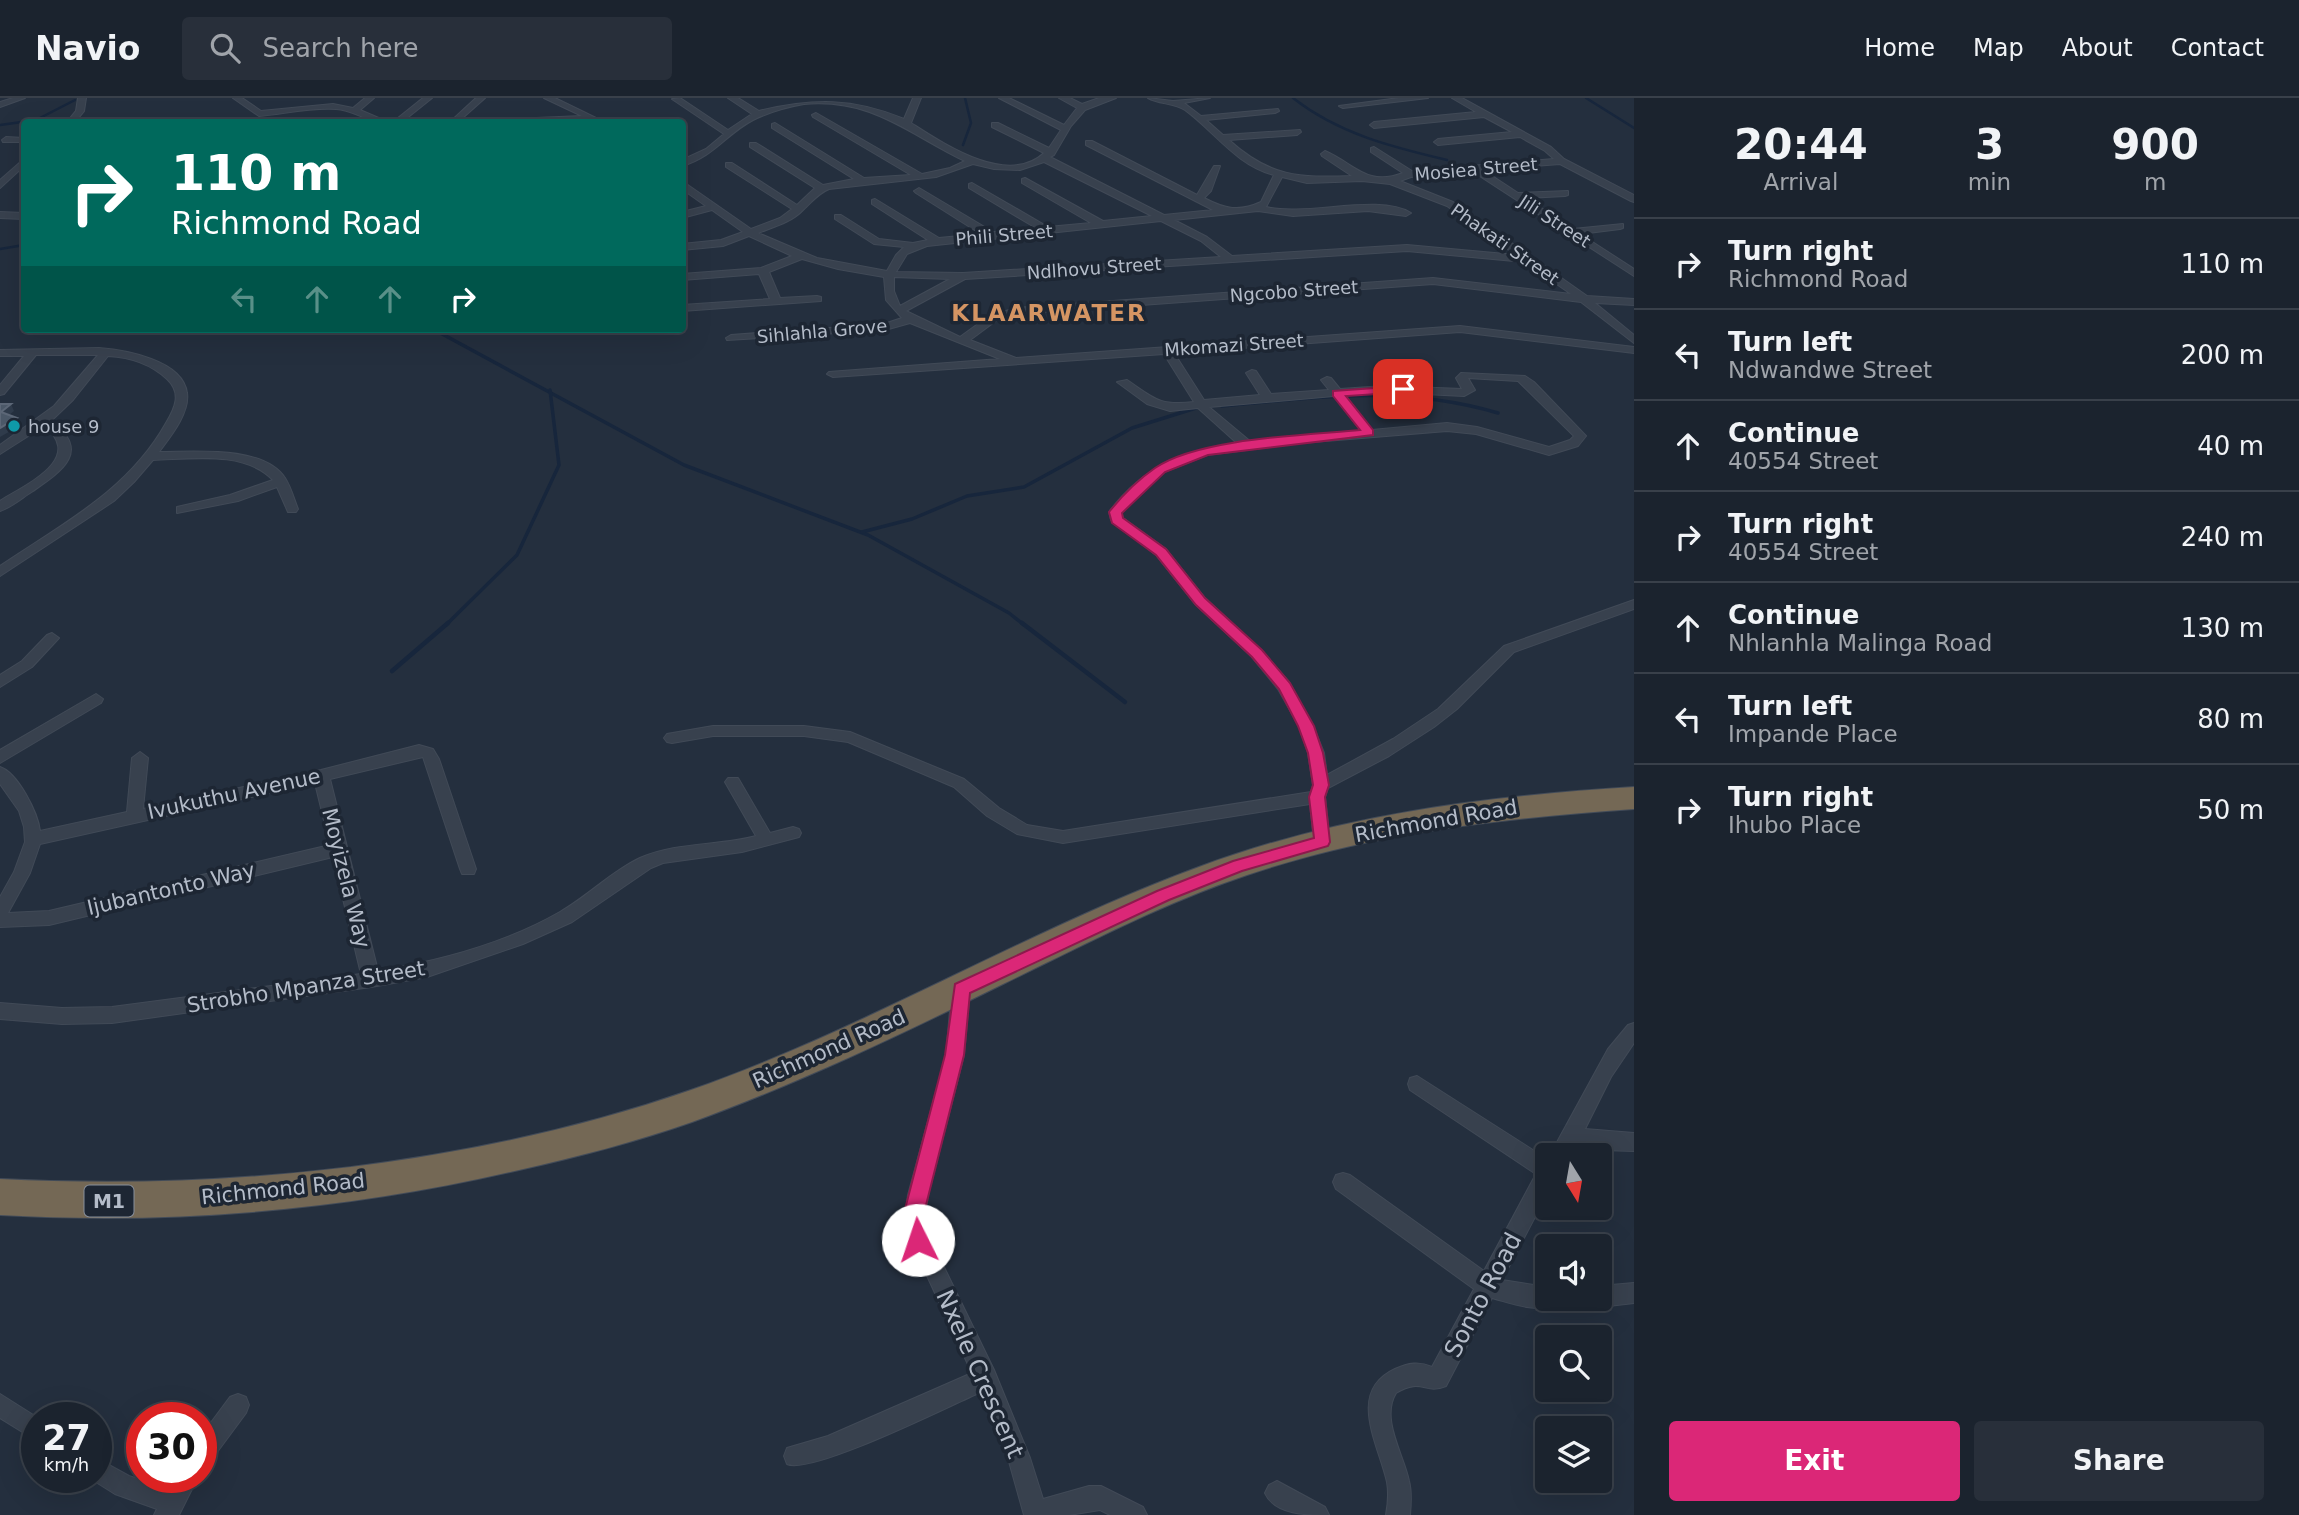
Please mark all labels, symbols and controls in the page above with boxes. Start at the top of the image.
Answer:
search box [182,17,672,80]
text: Navio [35,29,140,68]
icon: search [206,29,244,67]
text: Search here [262,33,419,63]
text: Home [1864,34,1935,62]
text: Map [1973,34,2024,62]
text: About [2062,34,2133,62]
text: Contact [2171,34,2264,62]
text: 20:44 [1734,120,1868,169]
text: 3 [1975,120,2004,169]
text: 900 [2111,120,2199,169]
text: 110 m [171,145,341,202]
icon: right [56,147,147,238]
street label: Mosiea Street [1414,153,1538,185]
text: Arrival [1764,169,1838,195]
text: min [1968,169,2011,195]
text: m [2144,169,2166,195]
street label: Jili Street [1515,190,1595,252]
street label: Phakati Street [1447,199,1563,289]
text: Richmond Road [171,204,422,242]
street label: Phili Street [954,220,1054,250]
text: Turn right [1728,236,1873,266]
icon: right [1669,245,1707,283]
text: 110 m [2181,249,2264,279]
street label: Ndlhovu Street [1026,253,1162,283]
text: Richmond Road [1728,266,1908,292]
street label: Ngcobo Street [1229,276,1359,306]
icon: left [225,280,263,318]
icon: ahead [298,280,336,318]
icon: ahead [371,280,409,318]
icon: right [444,280,482,318]
district label: KLAARWATER [951,300,1147,326]
street label: Sihlahla Grove [756,315,888,347]
text: Turn left [1728,327,1852,357]
street label: Mkomazi Street [1164,330,1304,360]
icon: left [1669,336,1707,374]
text: 200 m [2181,340,2264,370]
text: Ndwandwe Street [1728,357,1932,383]
pin [1373,359,1433,419]
icon: arrive [1384,370,1422,408]
place label: house 9 [28,416,99,437]
marker: house 9 [6,418,22,434]
text: Continue [1728,418,1859,448]
icon: ahead [1669,427,1707,465]
text: 40 m [2197,431,2264,461]
text: 40554 Street [1728,448,1878,474]
text: Turn right [1728,509,1873,539]
icon: right [1669,518,1707,556]
text: 240 m [2181,522,2264,552]
text: 40554 Street [1728,539,1878,565]
text: Continue [1728,600,1859,630]
icon: ahead [1669,609,1707,647]
text: 130 m [2181,613,2264,643]
text: Nhlanhla Malinga Road [1728,630,1992,656]
text: Turn left [1728,691,1852,721]
icon: left [1669,700,1707,738]
text: 80 m [2197,704,2264,734]
text: Impande Place [1728,721,1898,747]
street label: Ivukuthu Avenue [145,764,323,824]
text: Turn right [1728,782,1873,812]
icon: right [1669,791,1707,829]
street label: Richmond Road [1353,795,1519,847]
text: 50 m [2197,795,2264,825]
street label: Moyizela Way [317,806,375,950]
text: Ihubo Place [1728,812,1861,838]
street label: Ijubantonto Way [85,858,257,920]
street label: Strobho Mpanza Street [185,956,427,1018]
street label: Richmond Road [749,1005,909,1093]
north arrow [1535,1143,1612,1220]
map controls [1535,1143,1612,1493]
street label: Richmond Road [200,1168,366,1210]
road number: M1 [84,1186,134,1217]
position arrow [881,1203,955,1277]
street label: Sonto Road [1438,1228,1528,1362]
button: sound [1535,1234,1612,1311]
street label: Nxele Crescent [930,1286,1030,1462]
button: search [1535,1325,1612,1402]
speed limit sign: 30 [126,1402,217,1493]
button: layers [1535,1416,1612,1493]
text: 27 [42,1418,91,1458]
button: Exit [1669,1421,1960,1501]
button: Share [1974,1421,2264,1501]
text: km/h [44,1454,89,1475]

